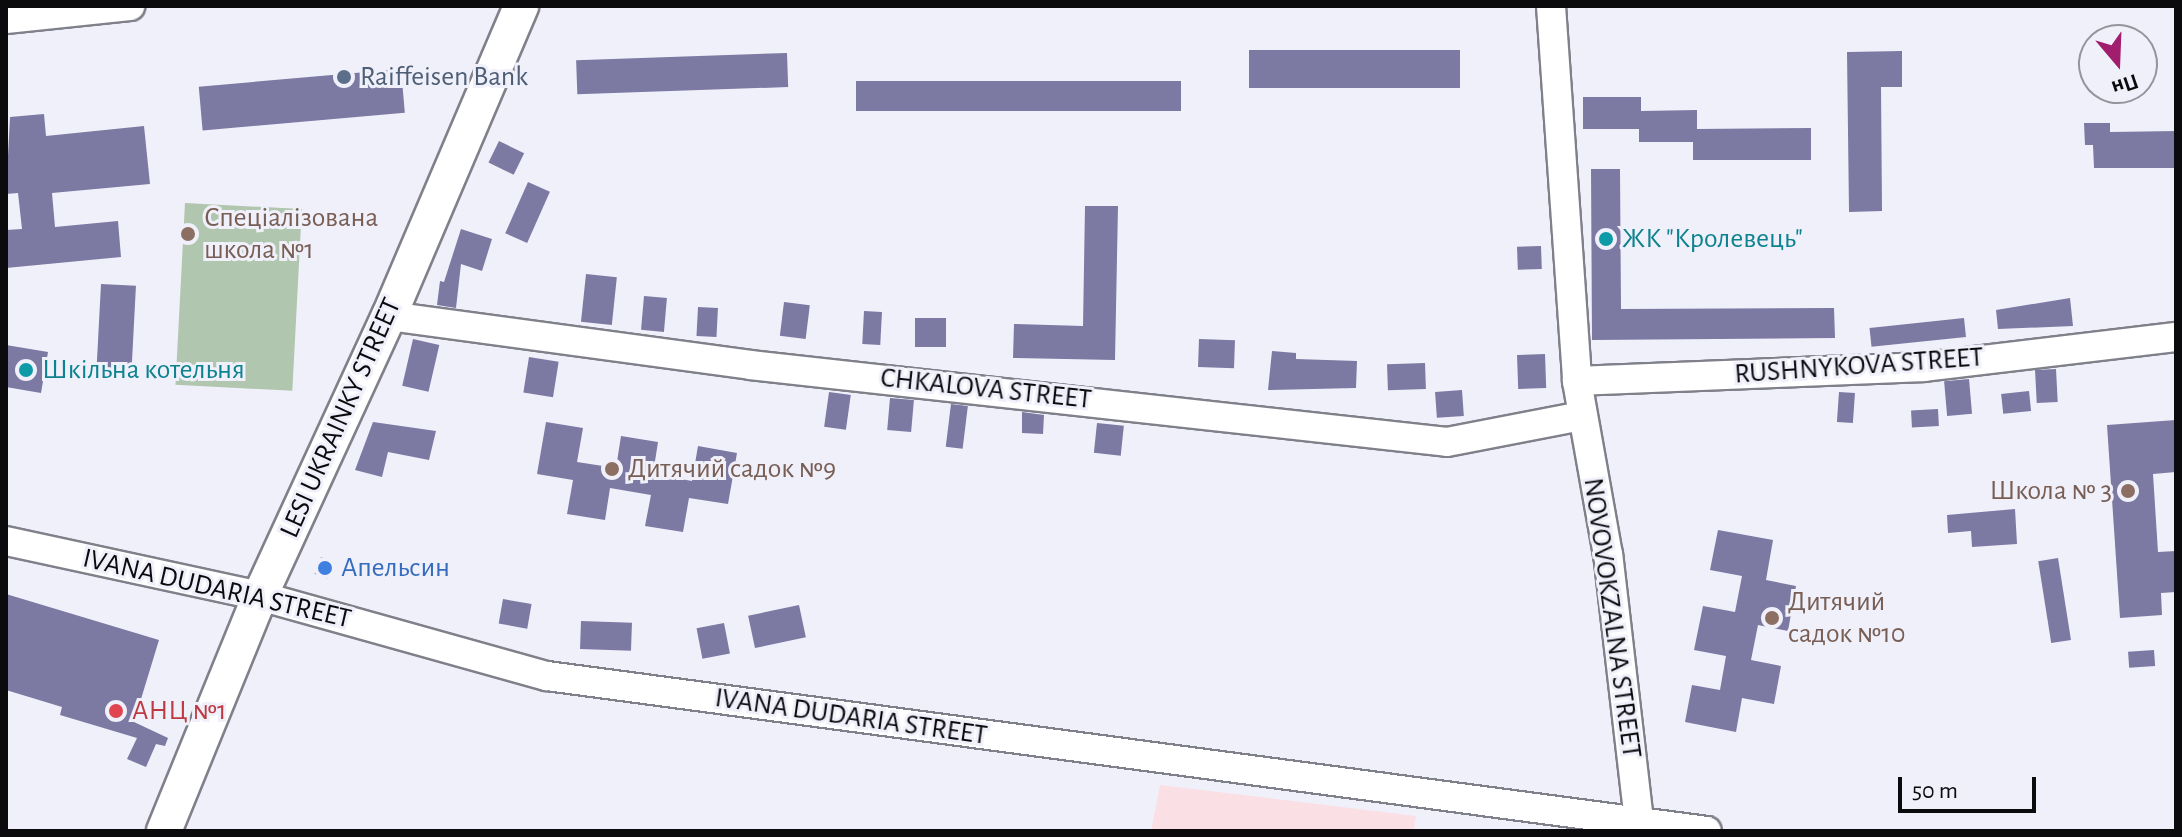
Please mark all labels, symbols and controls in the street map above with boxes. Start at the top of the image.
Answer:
north arrow [2078,24,2158,104]
place label: Raiffeisen Bank [360,60,528,94]
marker: Raiffeisen Bank [335,68,353,86]
text: Пн [2109,70,2141,100]
place label: Спеціалізована школа №1 [204,201,378,267]
place label: ЖК "Кролевець" [1622,222,1803,256]
marker: Спеціалізована школа №1 [179,225,197,243]
marker: ЖК "Кролевець" [1597,230,1615,248]
street label: LESI UKRAINKY STREET [273,293,409,543]
street label: RUSHNYKOVA STREET [1733,341,1985,391]
place label: Шкільна котельня [42,353,245,387]
marker: Шкільна котельня [17,361,35,379]
street label: CHKALOVA STREET [879,361,1093,417]
place label: Дитячий садок №9 [628,452,836,486]
marker: Дитячий садок №9 [603,460,621,478]
place label: Школа № 3 [1989,474,2112,508]
street label: NOVOVOKZALNA STREET [1576,476,1648,760]
marker: Школа № 3 [2119,482,2137,500]
street label: IVANA DUDARIA STREET [80,542,354,636]
place label: Апельсин [341,551,450,585]
marker: Апельсин [316,559,334,577]
place label: Дитячий садок №10 [1788,585,1906,651]
marker: Дитячий садок №10 [1763,609,1781,627]
street label: IVANA DUDARIA STREET [713,681,989,753]
place label: АНЦ №1 [132,694,227,728]
marker: АНЦ №1 [107,702,125,720]
scale bar [1902,761,2040,811]
text: 50 m [1912,779,1958,803]

